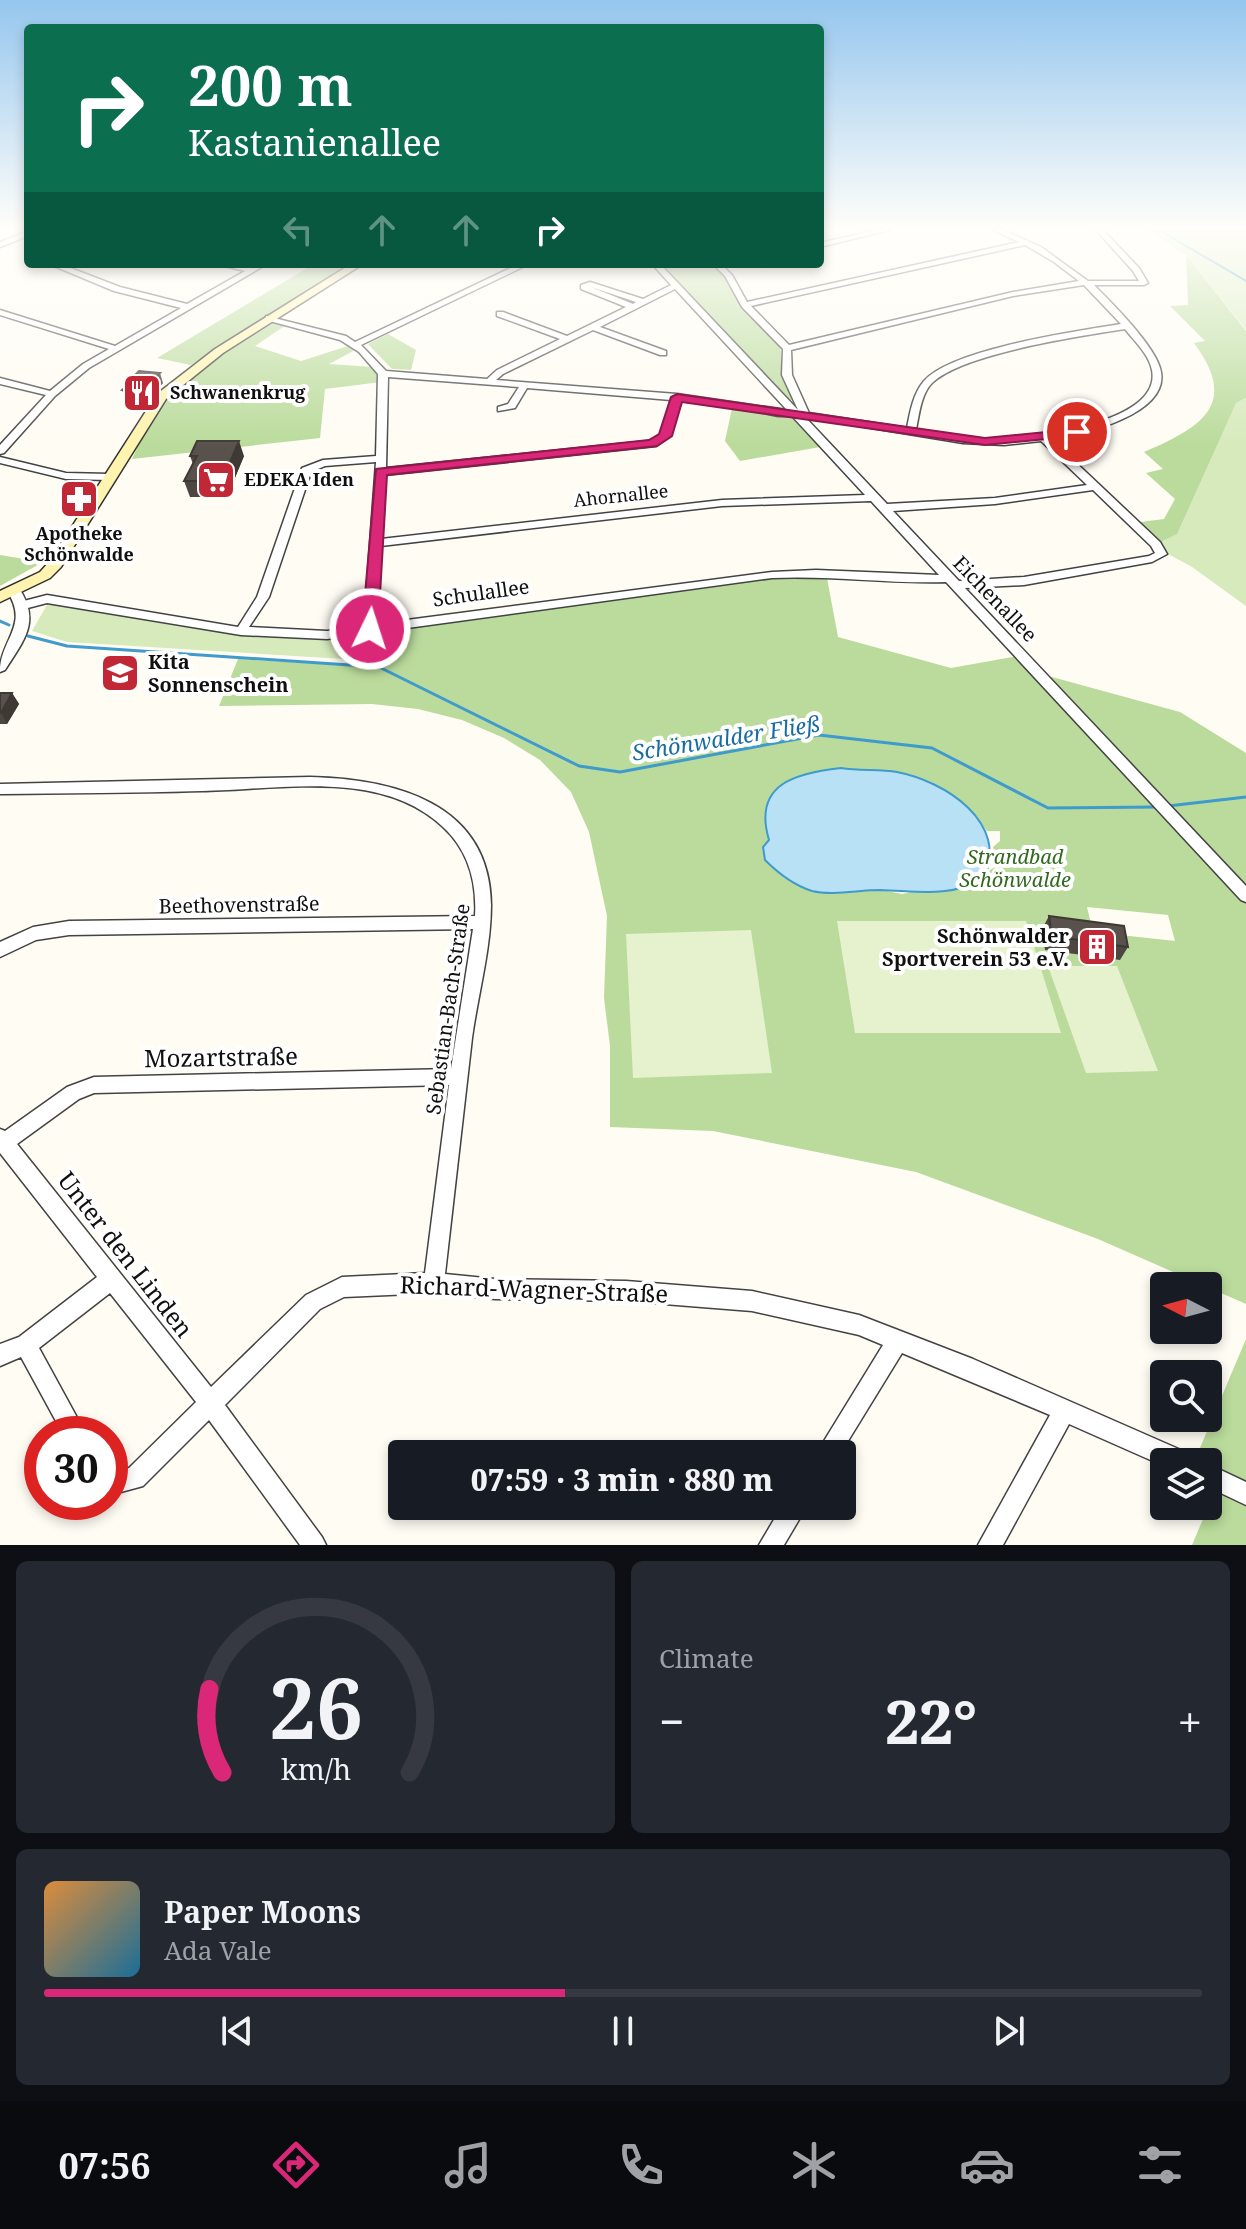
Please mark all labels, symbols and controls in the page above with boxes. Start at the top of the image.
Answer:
text: 200 m [188,46,353,122]
icon: right [56,56,160,160]
text: Kastanienallee [188,118,441,167]
icon: left [276,208,320,252]
icon: ahead [360,208,404,252]
icon: ahead [444,208,488,252]
icon: right [528,208,572,252]
restaurant icon: Schwanenkrug [121,372,163,414]
place label: Schwanenkrug [170,380,306,404]
pin [1043,398,1111,466]
icon: arrive [1055,410,1099,454]
supermarket icon: EDEKA Iden [195,459,237,501]
place label: EDEKA Iden [244,467,354,491]
pharmacy icon: Apotheke Schönwalde [58,478,100,520]
street label: Ahornallee [572,478,669,512]
place label: Apotheke Schönwalde [24,521,134,566]
street label: Eichenallee [947,550,1043,648]
street label: Schulallee [431,572,531,613]
position arrow [328,587,412,671]
place label: Kita Sonnenschein [148,648,289,698]
school or university icon: Kita Sonnenschein [99,652,141,694]
water label: Schönwalder Fließ [630,707,822,767]
park label: Strandbad Schönwalde [959,843,1071,893]
street label: Beethovenstraße [158,890,320,919]
street label: Sebastian-Bach-Straße [419,902,476,1116]
place label: Schönwalder Sportverein 53 e.V. [882,922,1070,972]
building icon: Schönwalder Sportverein 53 e.V. [1076,926,1118,968]
street label: Mozartstraße [144,1039,298,1074]
street label: Unter den Linden [51,1164,201,1344]
street label: Richard-Wagner-Straße [399,1267,669,1310]
north arrow [1150,1272,1222,1344]
map controls [1150,1272,1222,1520]
button: search [1150,1360,1222,1432]
speed limit sign: 30 [24,1416,128,1520]
button: layers [1150,1448,1222,1520]
text: 07:59 · 3 min · 880 m [471,1459,773,1500]
text: Climate [659,1640,754,1676]
text: 26 [268,1650,363,1763]
text: 22° [885,1680,977,1762]
text: − [659,1691,684,1751]
text: + [1177,1691,1202,1751]
text: km/h [280,1749,351,1788]
text: Paper Moons [164,1891,361,1932]
text: Ada Vale [164,1932,272,1968]
icon: previous [215,2009,259,2053]
icon: pause [601,2009,645,2053]
icon: next [987,2009,1031,2053]
icon: directions [268,2137,324,2193]
icon: music [440,2137,496,2193]
icon: phone [613,2137,669,2193]
icon: climate [786,2137,842,2193]
icon: car [959,2137,1015,2193]
icon: filters [1132,2137,1188,2193]
text: 07:56 [58,2141,151,2190]

